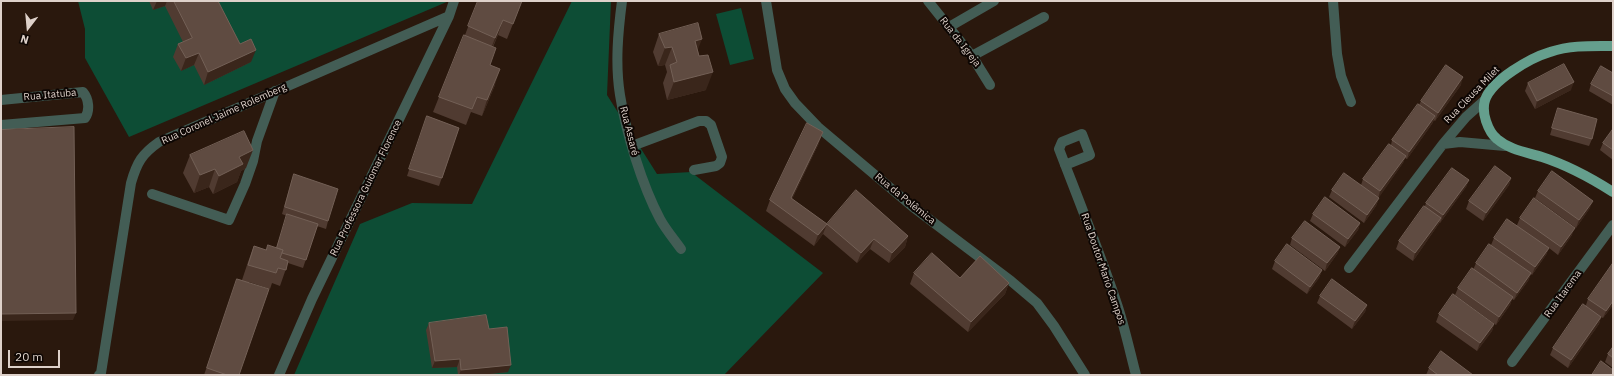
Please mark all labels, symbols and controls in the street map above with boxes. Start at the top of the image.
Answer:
north arrow [8,8,48,48]
street label: Rua da Igreja [937,15,983,69]
text: N [19,32,30,47]
street label: Rua Cleusa Milet [1442,64,1502,126]
street label: Rua Coronel Jaime Rolemberg [160,81,288,147]
street label: Rua Itatuba [23,87,77,103]
street label: Rua Assaré [617,105,641,157]
street label: Rua Professora Guiomar Florence [328,118,404,258]
street label: Rua da Polêmica [872,171,938,227]
street label: Rua Doutor Mario Campos [1078,212,1128,326]
street label: Rua Itarema [1542,268,1584,320]
scale bar [10,342,62,368]
text: 20 m [15,349,43,364]

